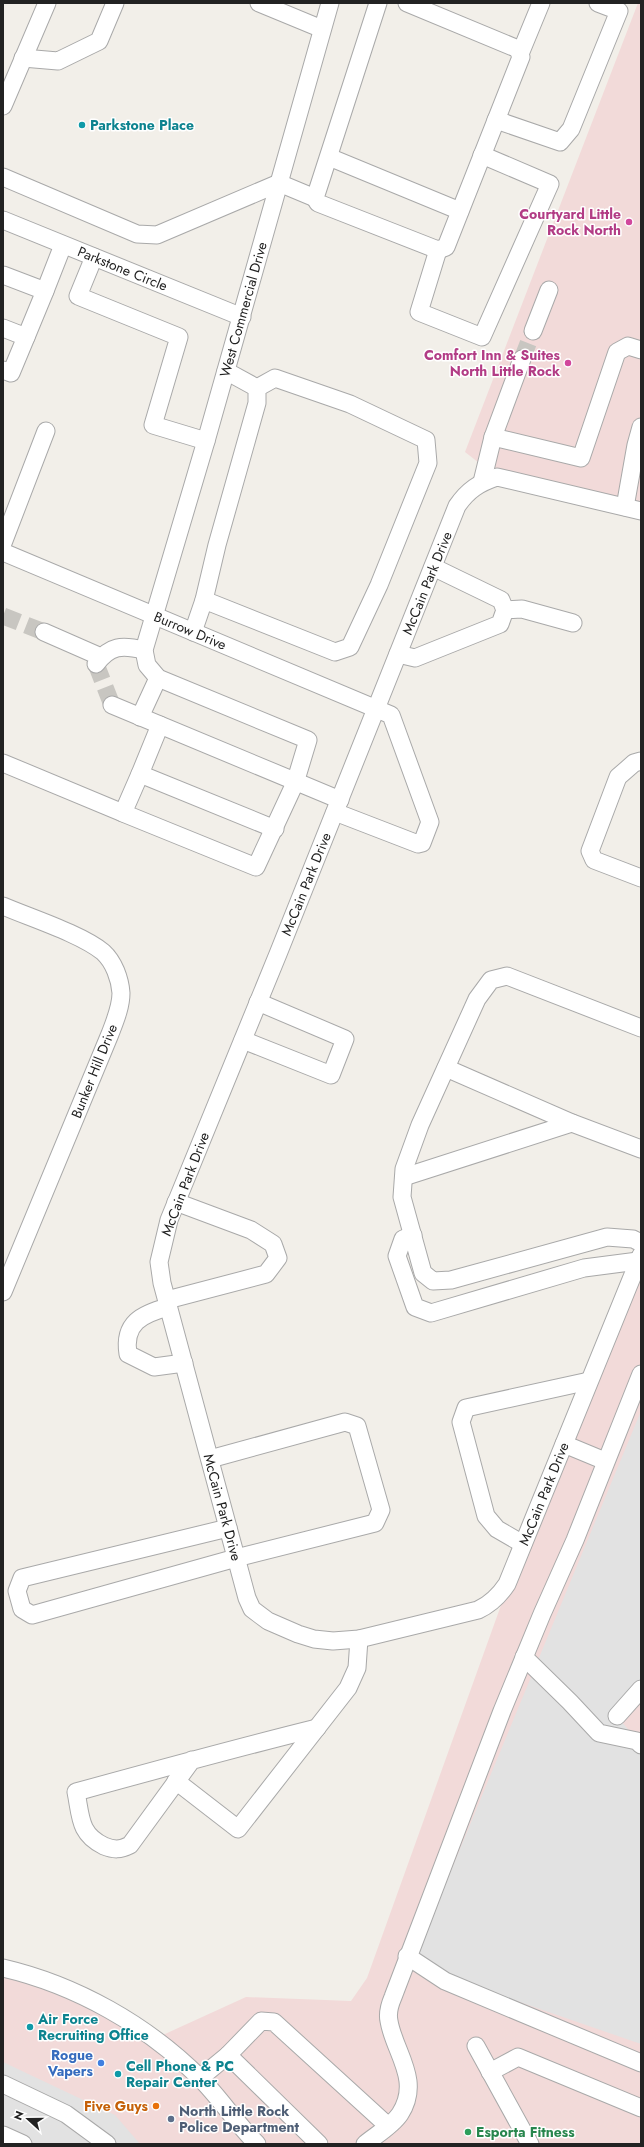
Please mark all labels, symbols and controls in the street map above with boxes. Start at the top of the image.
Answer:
place label: Parkstone Place [90,115,194,135]
marker: Parkstone Place [77,120,87,130]
place label: Courtyard Little Rock North [519,204,621,240]
marker: Courtyard Little Rock North [624,217,634,227]
street label: West Commercial Drive [215,239,272,379]
street label: Parkstone Circle [75,241,171,296]
place label: Comfort Inn & Suites North Little Rock [424,345,561,381]
marker: Comfort Inn & Suites North Little Rock [563,358,573,368]
street label: McCain Park Drive [397,528,457,638]
street label: Burrow Drive [151,607,229,655]
street label: McCain Park Drive [276,829,336,939]
street label: Bunker Hill Drive [66,1021,122,1121]
street label: McCain Park Drive [156,1129,214,1239]
street label: McCain Park Drive [514,1439,574,1549]
street label: McCain Park Drive [199,1452,246,1563]
place label: Air Force Recruiting Office [37,2009,149,2045]
marker: Air Force Recruiting Office [25,2022,35,2032]
place label: Rogue Vapers [47,2045,94,2081]
place label: Cell Phone & PC Repair Center [126,2056,234,2092]
marker: Rogue Vapers [96,2058,106,2068]
marker: Cell Phone & PC Repair Center [113,2069,123,2079]
place label: Five Guys [84,2096,149,2116]
north arrow [8,2099,48,2139]
marker: Five Guys [151,2101,161,2111]
place label: North Little Rock Police Department [179,2101,300,2137]
text: N [10,2108,28,2122]
marker: North Little Rock Police Department [166,2114,176,2124]
place label: Esporta Fitness [476,2122,575,2142]
marker: Esporta Fitness [463,2127,473,2137]

